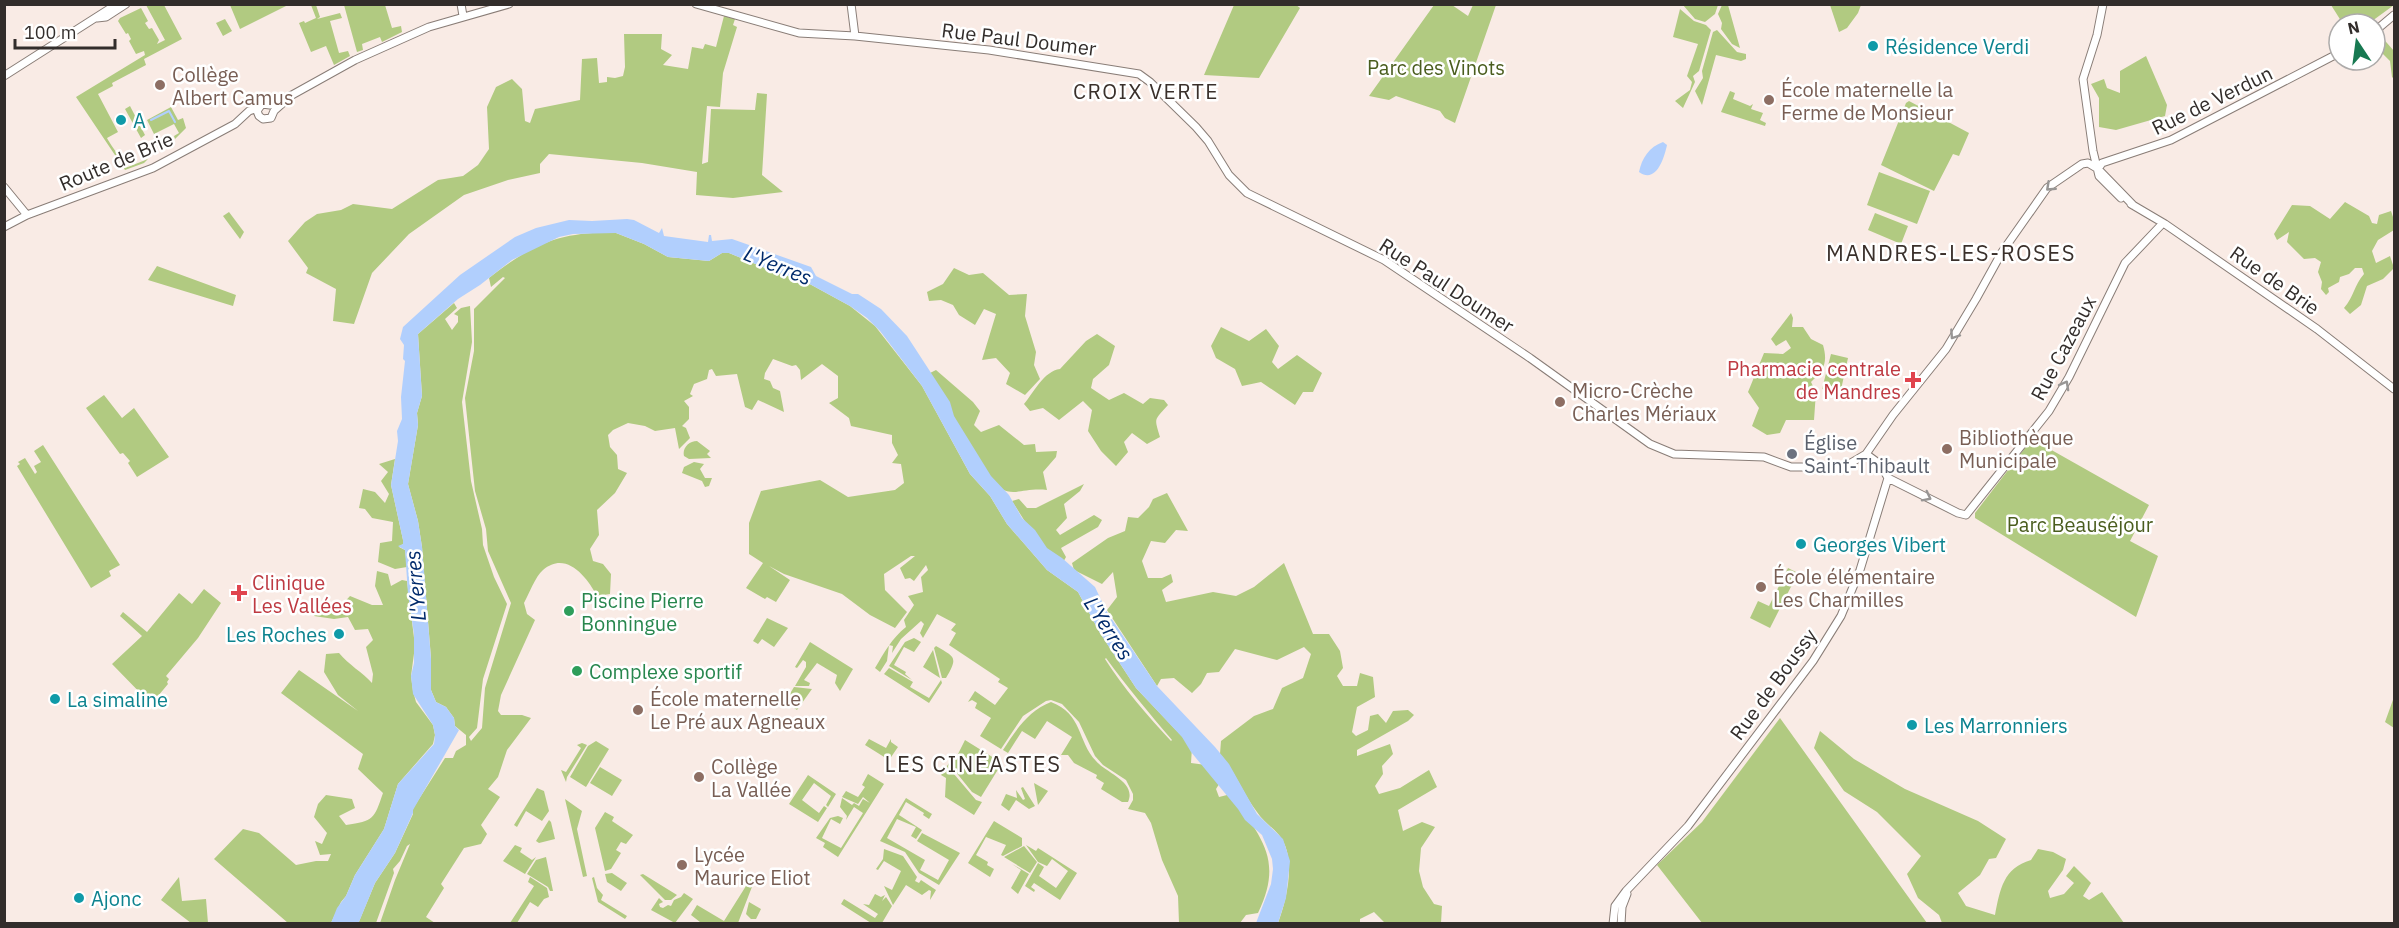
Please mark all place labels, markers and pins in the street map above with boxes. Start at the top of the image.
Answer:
place label: Résidence Verdi [1885,33,2029,60]
marker: Résidence Verdi [1866,39,1880,53]
place label: Collège Albert Camus [172,61,294,111]
place label: École maternelle la Ferme de Monsieur [1781,76,1954,126]
marker: Collège Albert Camus [153,78,167,92]
marker: École maternelle la Ferme de Monsieur [1762,93,1776,107]
place label: A [133,107,146,134]
marker: A [114,113,128,127]
place label: Pharmacie centrale de Mandres [1727,355,1901,405]
marker: Pharmacie centrale de Mandres [1906,373,1920,387]
place label: Micro-Crèche Charles Mériaux [1572,377,1716,427]
marker: Micro-Crèche Charles Mériaux [1553,395,1567,409]
place label: Bibliothèque Municipale [1959,424,2074,474]
place label: Église Saint-Thibault [1804,429,1930,479]
marker: Bibliothèque Municipale [1940,442,1954,456]
marker: Église Saint-Thibault [1785,447,1799,461]
place label: Georges Vibert [1813,531,1946,558]
marker: Georges Vibert [1794,537,1808,551]
place label: École élémentaire Les Charmilles [1773,563,1935,613]
place label: Clinique Les Vallées [252,569,352,619]
marker: École élémentaire Les Charmilles [1754,580,1768,594]
marker: Clinique Les Vallées [230,584,248,602]
place label: Piscine Pierre Bonningue [581,587,704,637]
marker: Piscine Pierre Bonningue [562,604,576,618]
place label: Les Roches [226,621,327,648]
marker: Les Roches [332,627,346,641]
place label: Complexe sportif [589,658,742,685]
marker: Complexe sportif [570,664,584,678]
place label: École maternelle Le Pré aux Agneaux [650,685,825,735]
place label: La simaline [67,686,168,713]
marker: La simaline [48,692,62,706]
marker: École maternelle Le Pré aux Agneaux [631,703,645,717]
place label: Les Marronniers [1924,712,2068,739]
marker: Les Marronniers [1905,718,1919,732]
place label: Collège La Vallée [711,753,791,803]
marker: Collège La Vallée [692,770,706,784]
place label: Lycée Maurice Eliot [694,841,811,891]
marker: Lycée Maurice Eliot [675,858,689,872]
place label: Ajonc [91,885,141,912]
marker: Ajonc [72,891,86,905]

